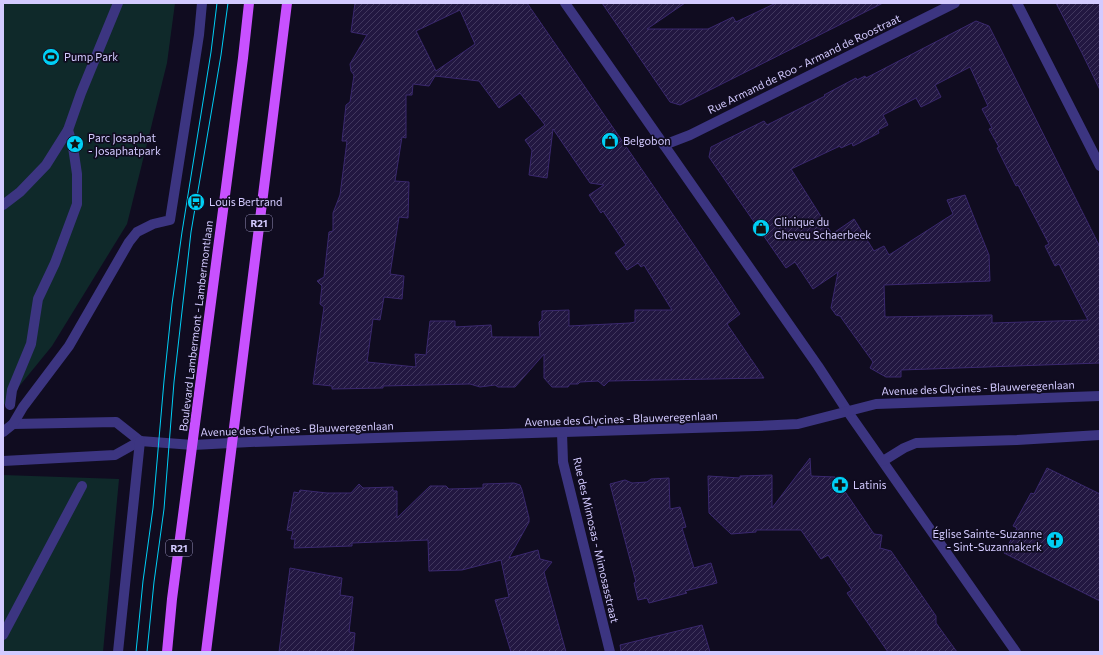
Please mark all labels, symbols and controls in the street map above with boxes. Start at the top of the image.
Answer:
street label: Rue Armand de Roo - Armand de Roostraat [705,11,903,116]
sports icon: Pump Park [41,47,61,67]
place label: Pump Park [64,50,118,63]
place label: Parc Josaphat - Josaphatpark [88,131,161,158]
shop icon: Belgobon [600,131,620,151]
place icon: Parc Josaphat - Josaphatpark [65,134,85,154]
place label: Belgobon [623,134,671,147]
bus stop icon: Louis Bertrand [186,192,206,212]
place label: Louis Bertrand [209,195,282,208]
road number: R21 [246,215,272,231]
place label: Clinique du Cheveu Schaerbeek [774,215,871,241]
shop icon: Clinique du Cheveu Schaerbeek [751,218,771,238]
street label: Boulevard Lambermont - Lambermontlaan [176,220,215,432]
street label: Avenue des Glycines - Blauweregenlaan [881,378,1075,397]
street label: Avenue des Glycines - Blauweregenlaan [524,409,718,428]
street label: Avenue des Glycines - Blauweregenlaan [200,419,394,438]
street label: Rue des Mimosas - Mimosasstraat [571,456,622,624]
pharmacy icon: Latinis [830,475,850,495]
place label: Latinis [853,478,887,491]
place label: Église Sainte-Suzanne - Sint-Suzannakerk [933,526,1042,553]
church icon: Église Sainte-Suzanne - Sint-Suzannakerk [1045,530,1065,550]
road number: R21 [166,540,192,556]

